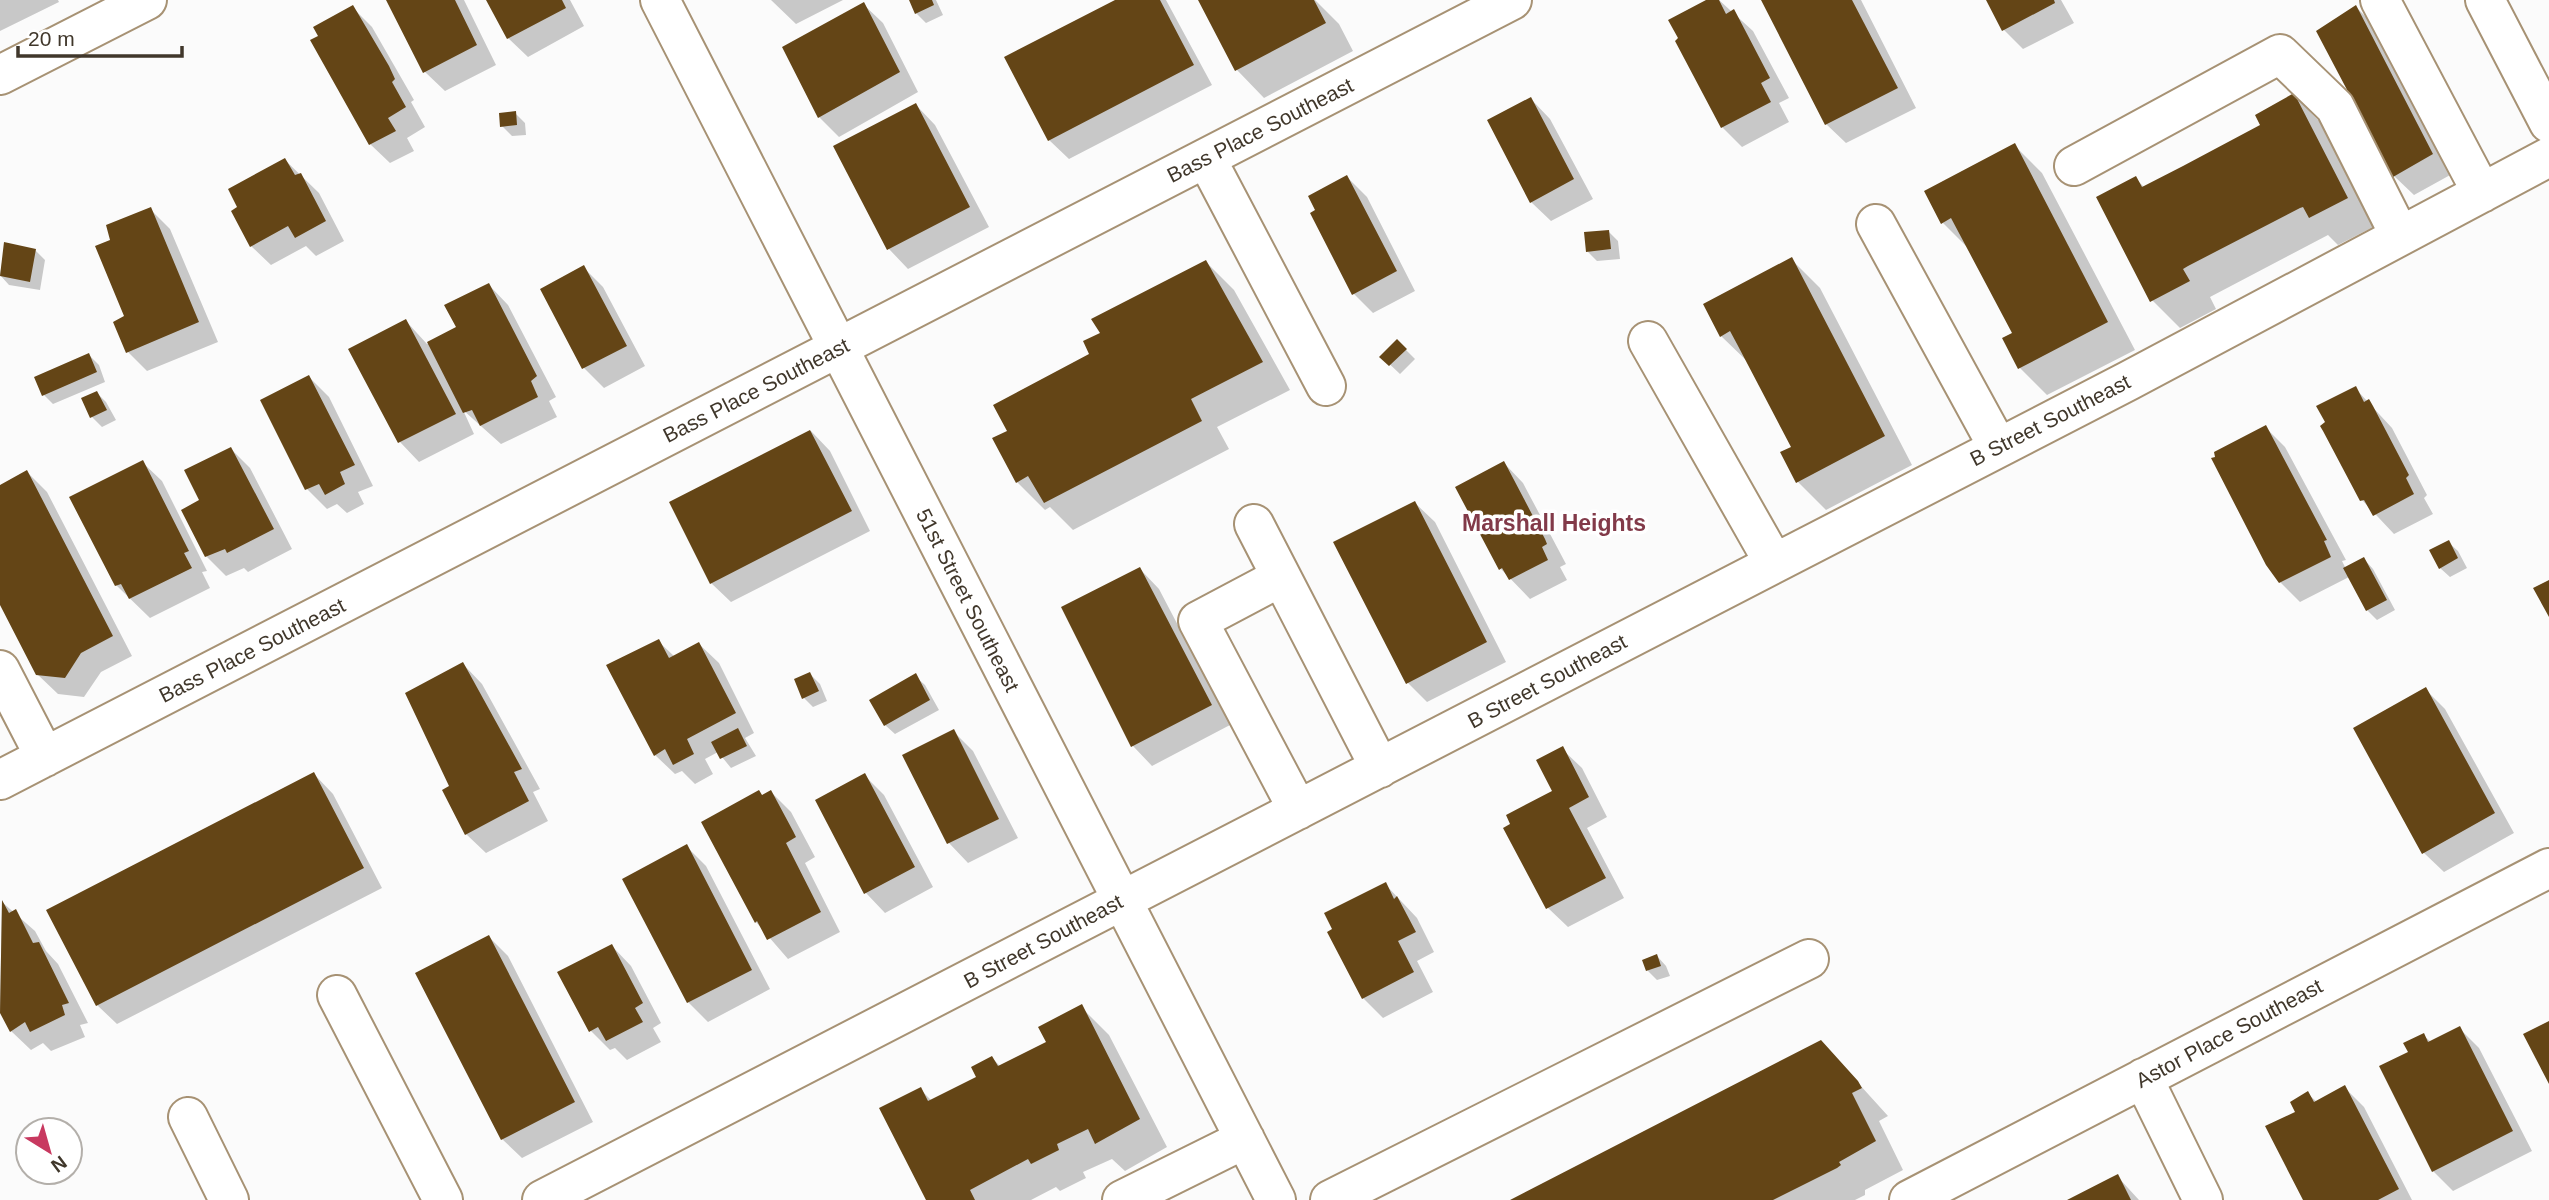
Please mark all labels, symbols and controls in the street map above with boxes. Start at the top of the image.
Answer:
scale bar [18,14,182,58]
text: 20 m [28,27,75,50]
street label: Bass Place Southeast [1163,73,1357,187]
street label: Bass Place Southeast [659,333,853,447]
street label: B Street Southeast [1966,370,2134,470]
street label: 51st Street Southeast [912,505,1024,695]
district label: Marshall Heights [1462,510,1646,536]
street label: Bass Place Southeast [155,593,349,707]
street label: B Street Southeast [1464,629,1630,733]
street label: B Street Southeast [960,889,1126,993]
street label: Astor Place Southeast [2132,974,2326,1092]
north arrow [14,1116,84,1186]
text: N [47,1152,71,1177]

